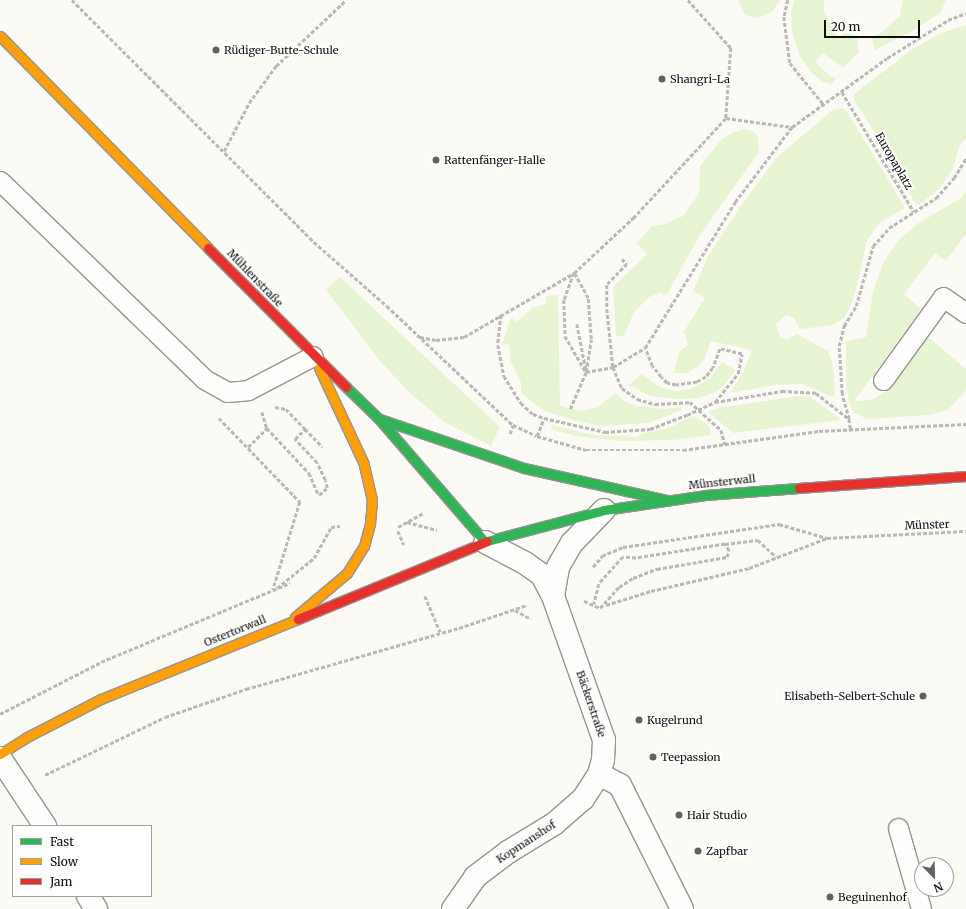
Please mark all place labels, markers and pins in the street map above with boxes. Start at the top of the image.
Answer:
place label: Rüdiger-Butte-Schule [224,43,339,57]
marker: Rüdiger-Butte-Schule [211,45,221,55]
place label: Shangri-La [670,72,730,86]
marker: Shangri-La [657,74,667,84]
place label: Rattenfänger-Halle [444,153,545,167]
marker: Rattenfänger-Halle [431,155,441,165]
place label: Elisabeth-Selbert-Schule [784,689,915,703]
marker: Elisabeth-Selbert-Schule [918,691,928,701]
place label: Kugelrund [647,713,703,727]
marker: Kugelrund [634,715,644,725]
place label: Teepassion [661,750,721,764]
marker: Teepassion [648,752,658,762]
place label: Hair Studio [687,808,747,822]
marker: Hair Studio [674,810,684,820]
place label: Zapfbar [706,844,748,858]
marker: Zapfbar [693,846,703,856]
place label: Beguinenhof [838,890,907,904]
marker: Beguinenhof [825,892,835,902]

